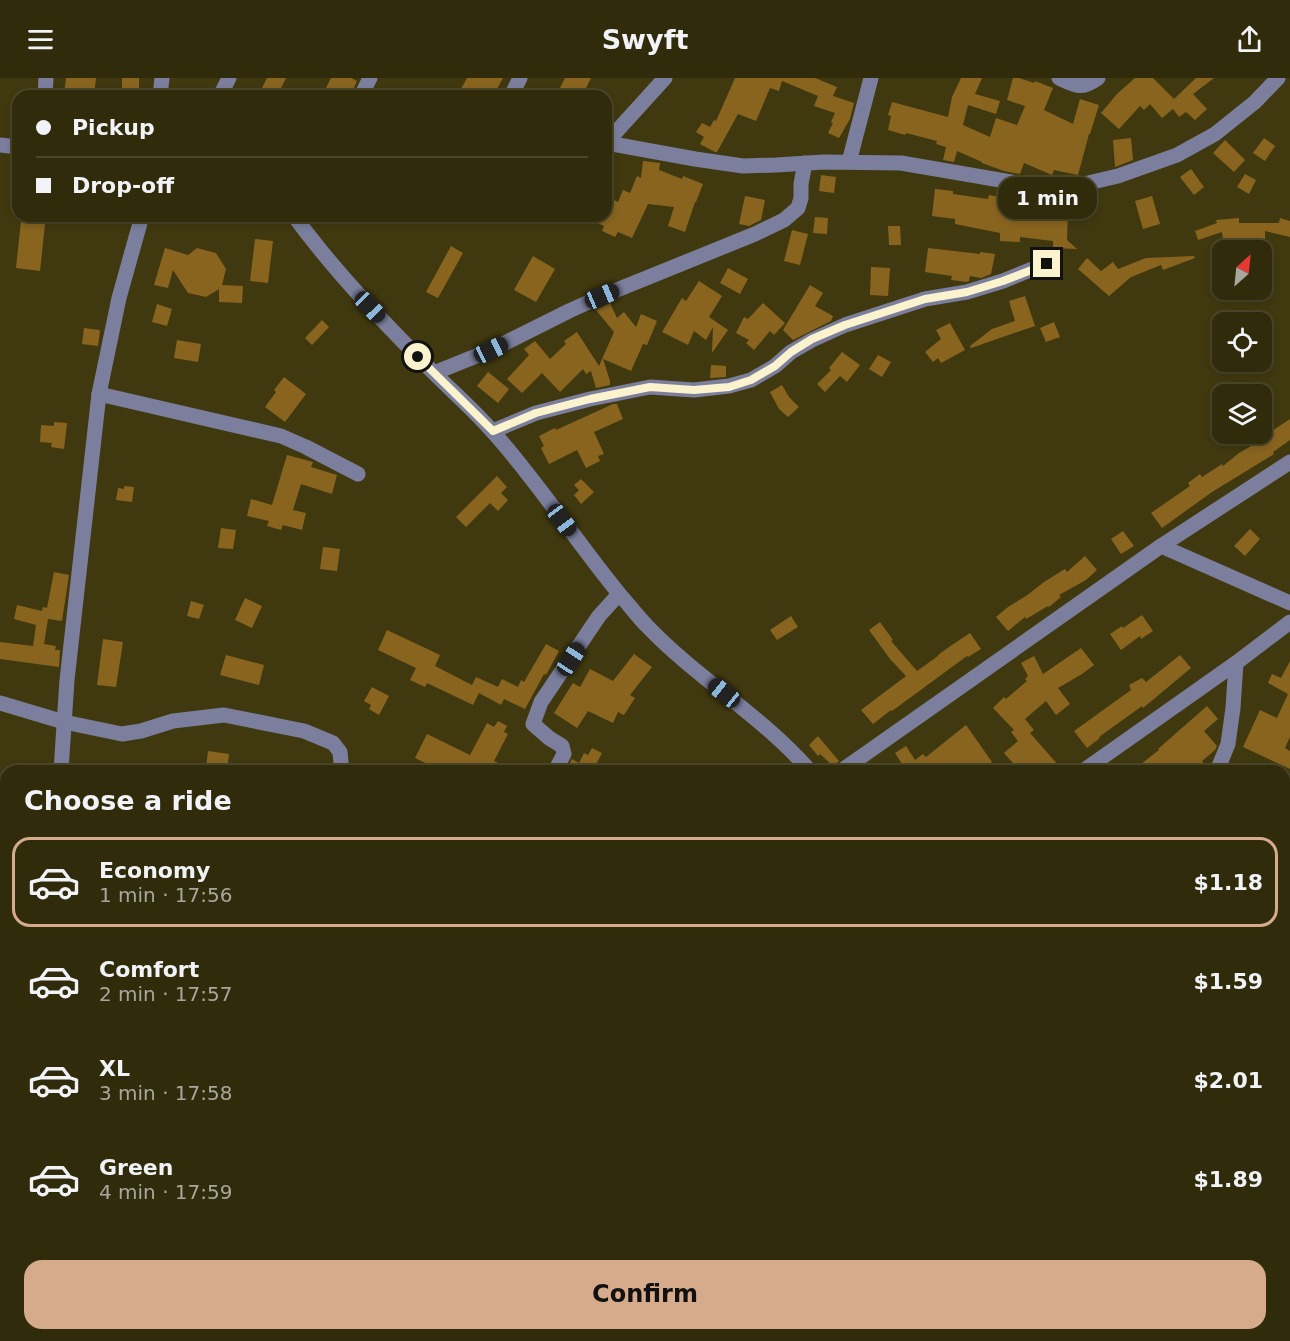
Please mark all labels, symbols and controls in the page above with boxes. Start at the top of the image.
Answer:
icon: menu [24,23,57,56]
icon: share [1233,23,1266,56]
text: Swyft [602,24,688,55]
text: Pickup [72,115,155,140]
text: Drop-off [72,173,174,198]
callout: 1 min [998,177,1096,219]
text: 1 min [1016,186,1079,210]
north arrow [1212,240,1272,300]
map controls [1212,240,1272,444]
route end [1033,250,1060,277]
car [582,281,622,311]
car [351,288,389,326]
button: locate [1212,312,1272,372]
car [471,334,511,366]
route start [404,343,431,370]
button: layers [1212,384,1272,444]
car [544,500,580,540]
car [554,639,588,679]
car [704,675,744,711]
text: Choose a ride [24,785,232,816]
icon: car [27,855,81,909]
text: Economy [99,858,210,883]
text: $1.18 [1193,870,1263,895]
text: 1 min · 17:56 [99,883,233,907]
icon: car [27,954,81,1008]
text: Comfort [99,957,199,982]
text: $1.59 [1193,969,1263,994]
text: 2 min · 17:57 [99,982,233,1006]
icon: car [27,1053,81,1107]
text: XL [99,1056,130,1081]
text: $2.01 [1193,1068,1263,1093]
text: 3 min · 17:58 [99,1081,233,1105]
icon: car [27,1152,81,1206]
text: Green [99,1155,173,1180]
text: $1.89 [1193,1167,1263,1192]
text: 4 min · 17:59 [99,1180,233,1204]
button: Confirm [24,1260,1266,1329]

